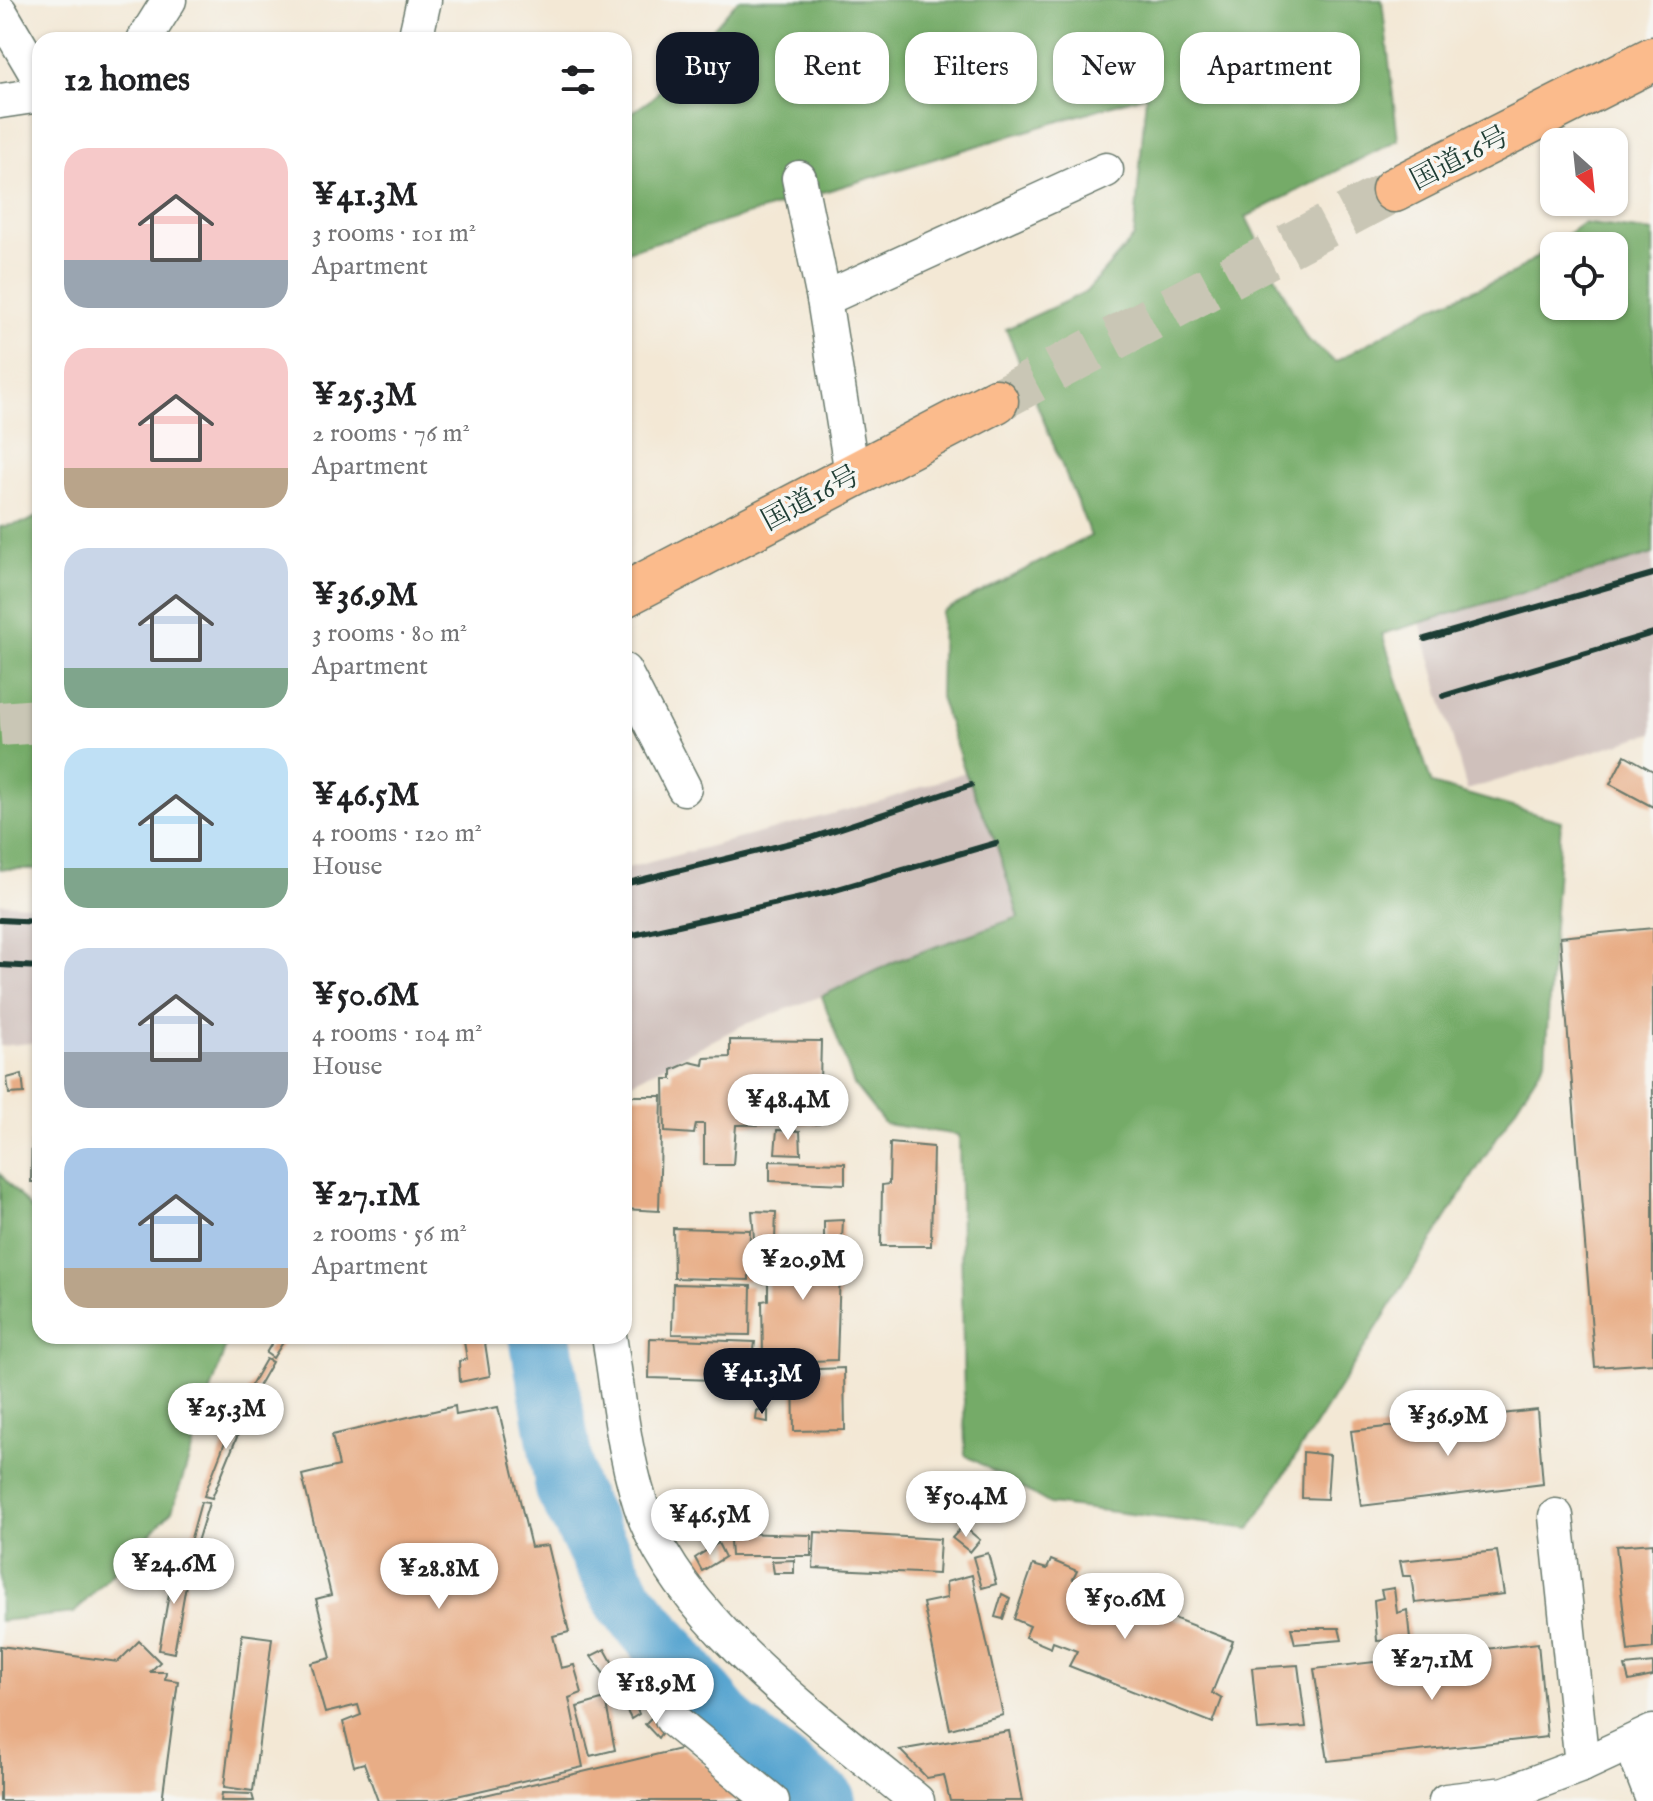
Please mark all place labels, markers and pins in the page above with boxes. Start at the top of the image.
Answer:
pin: ¥48.4M [723,1074,853,1142]
pin: ¥20.9M [738,1234,868,1302]
pin: ¥41.3M [697,1348,827,1416]
pin: ¥25.3M [161,1383,291,1451]
pin: ¥36.9M [1383,1390,1513,1458]
pin: ¥50.4M [901,1471,1031,1539]
pin: ¥46.5M [645,1489,775,1557]
pin: ¥24.6M [109,1538,239,1606]
pin: ¥28.8M [374,1543,504,1611]
pin: ¥50.6M [1060,1573,1190,1641]
pin: ¥27.1M [1367,1634,1497,1702]
pin: ¥18.9M [591,1658,721,1726]

